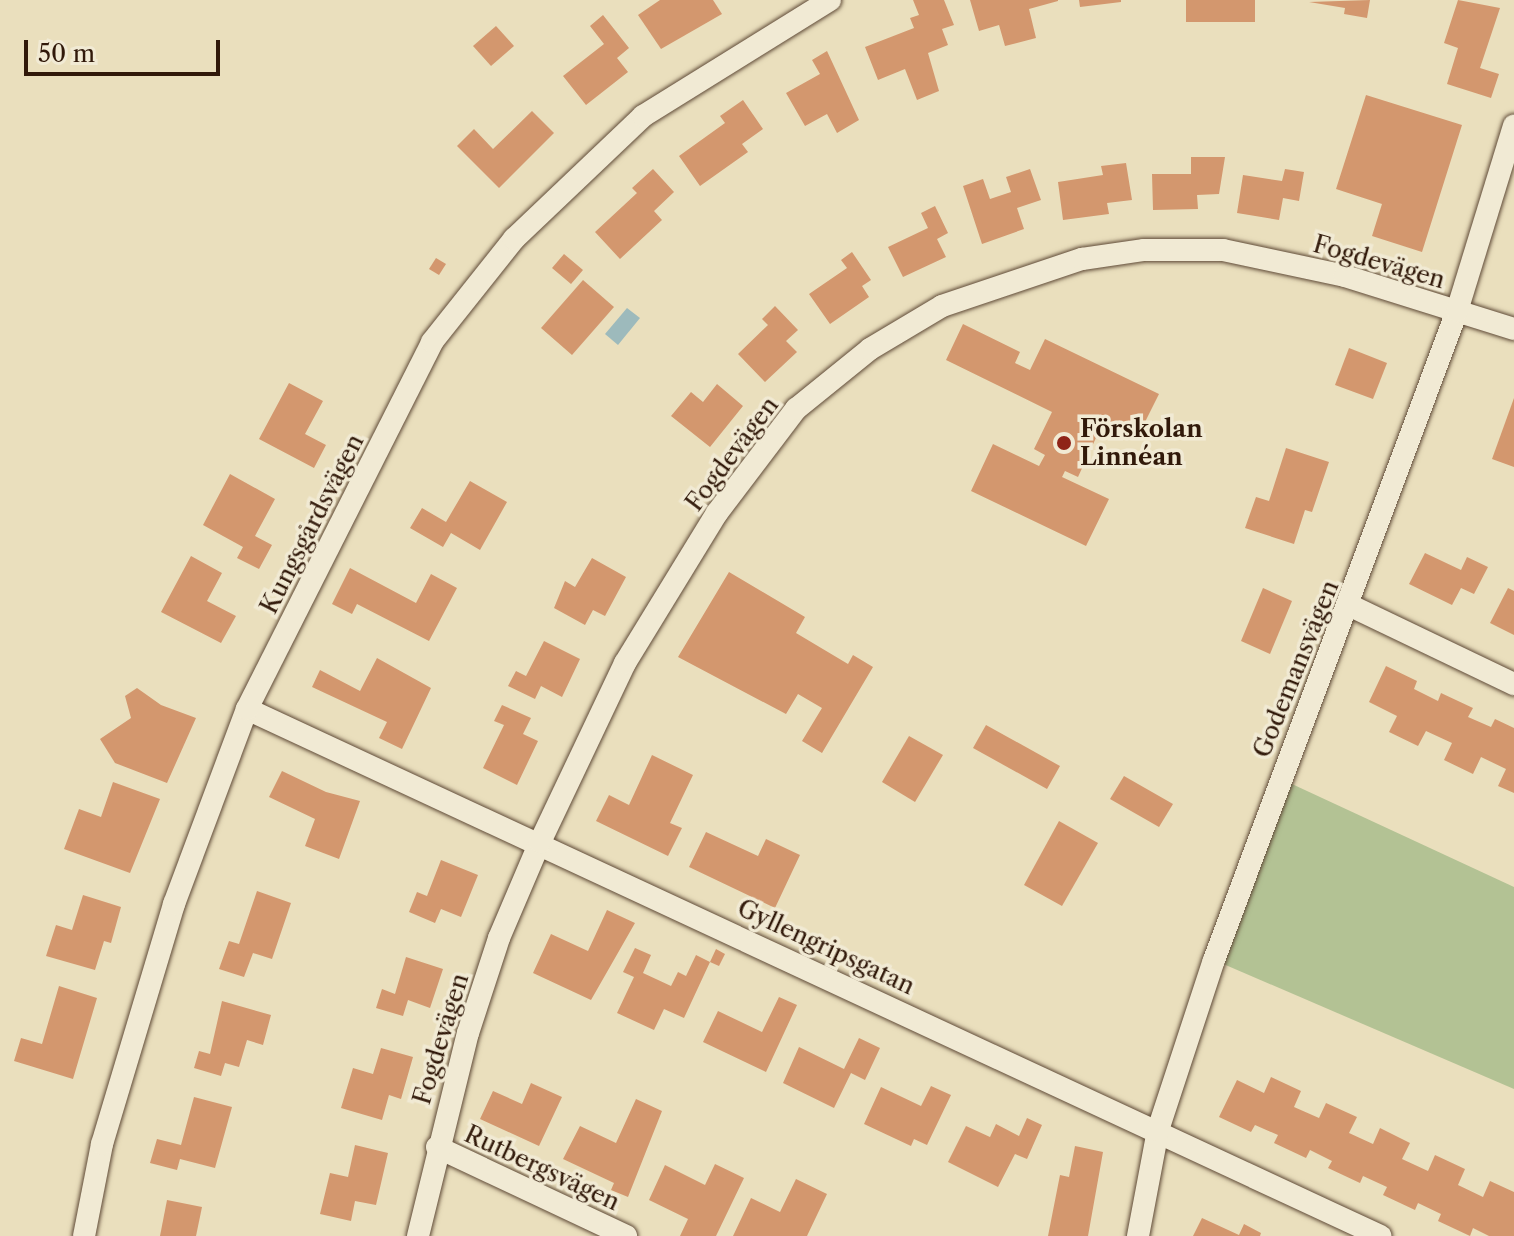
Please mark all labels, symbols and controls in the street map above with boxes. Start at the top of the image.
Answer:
scale bar [28,24,224,74]
text: 50 m [38,39,95,68]
street label: Fogdevägen [1310,229,1448,295]
street label: Fogdevägen [680,391,784,517]
place label: Förskolan Linnéan [1080,415,1203,471]
street label: Kungsgårdsvägen [254,429,370,619]
marker: Förskolan Linnéan [1055,434,1073,452]
street label: Godemansvägen [1247,576,1345,762]
street label: Gyllengripsgatan [733,893,919,1001]
street label: Fogdevägen [407,970,475,1108]
street label: Rutbergsvägen [460,1120,624,1216]

